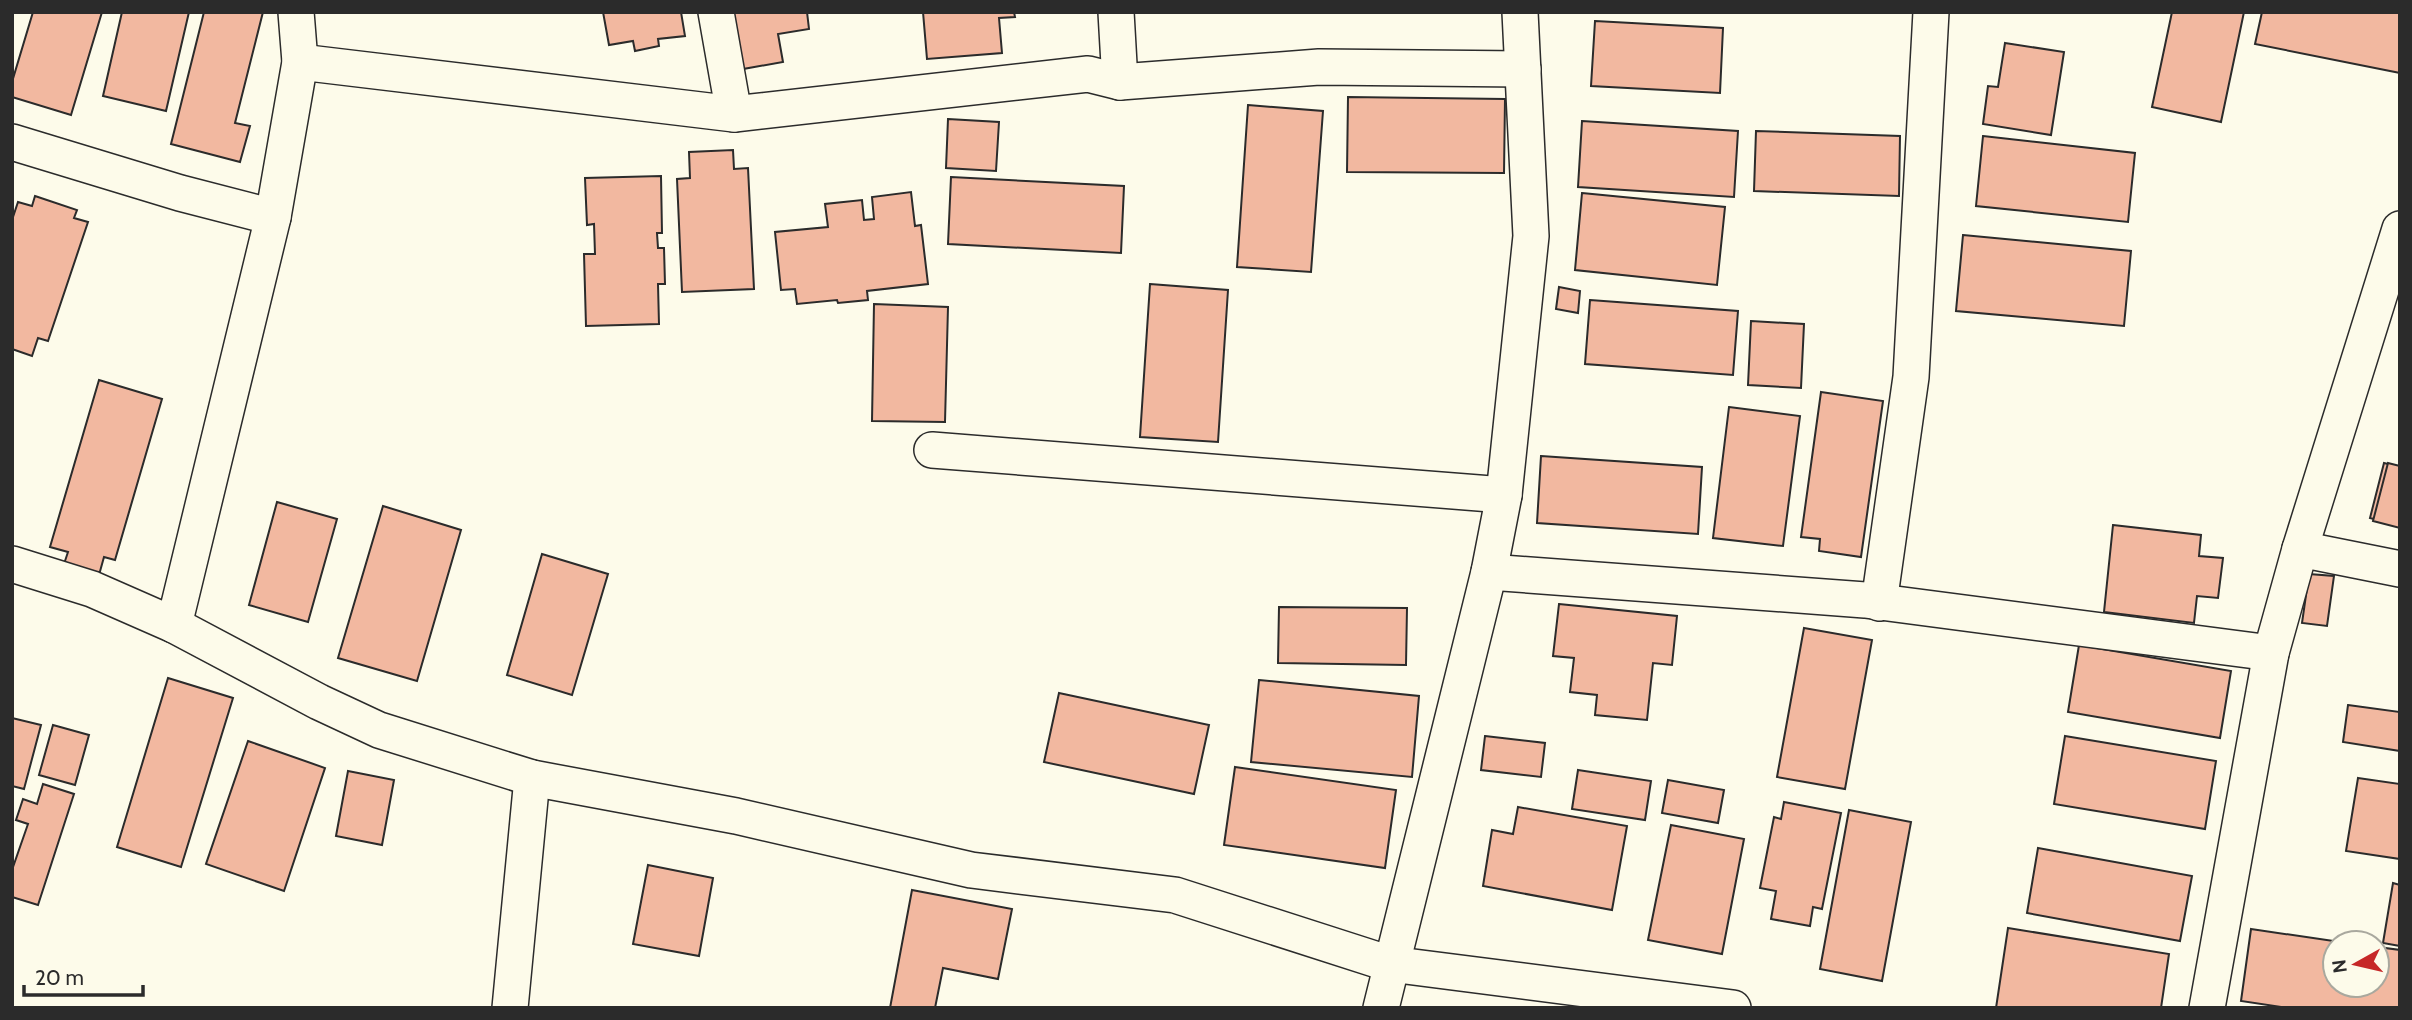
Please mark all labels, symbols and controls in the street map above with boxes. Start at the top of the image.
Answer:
north arrow [2321,929,2391,999]
scale bar [24,954,144,998]
text: N [2327,958,2352,975]
text: 20 m [35,965,84,990]

